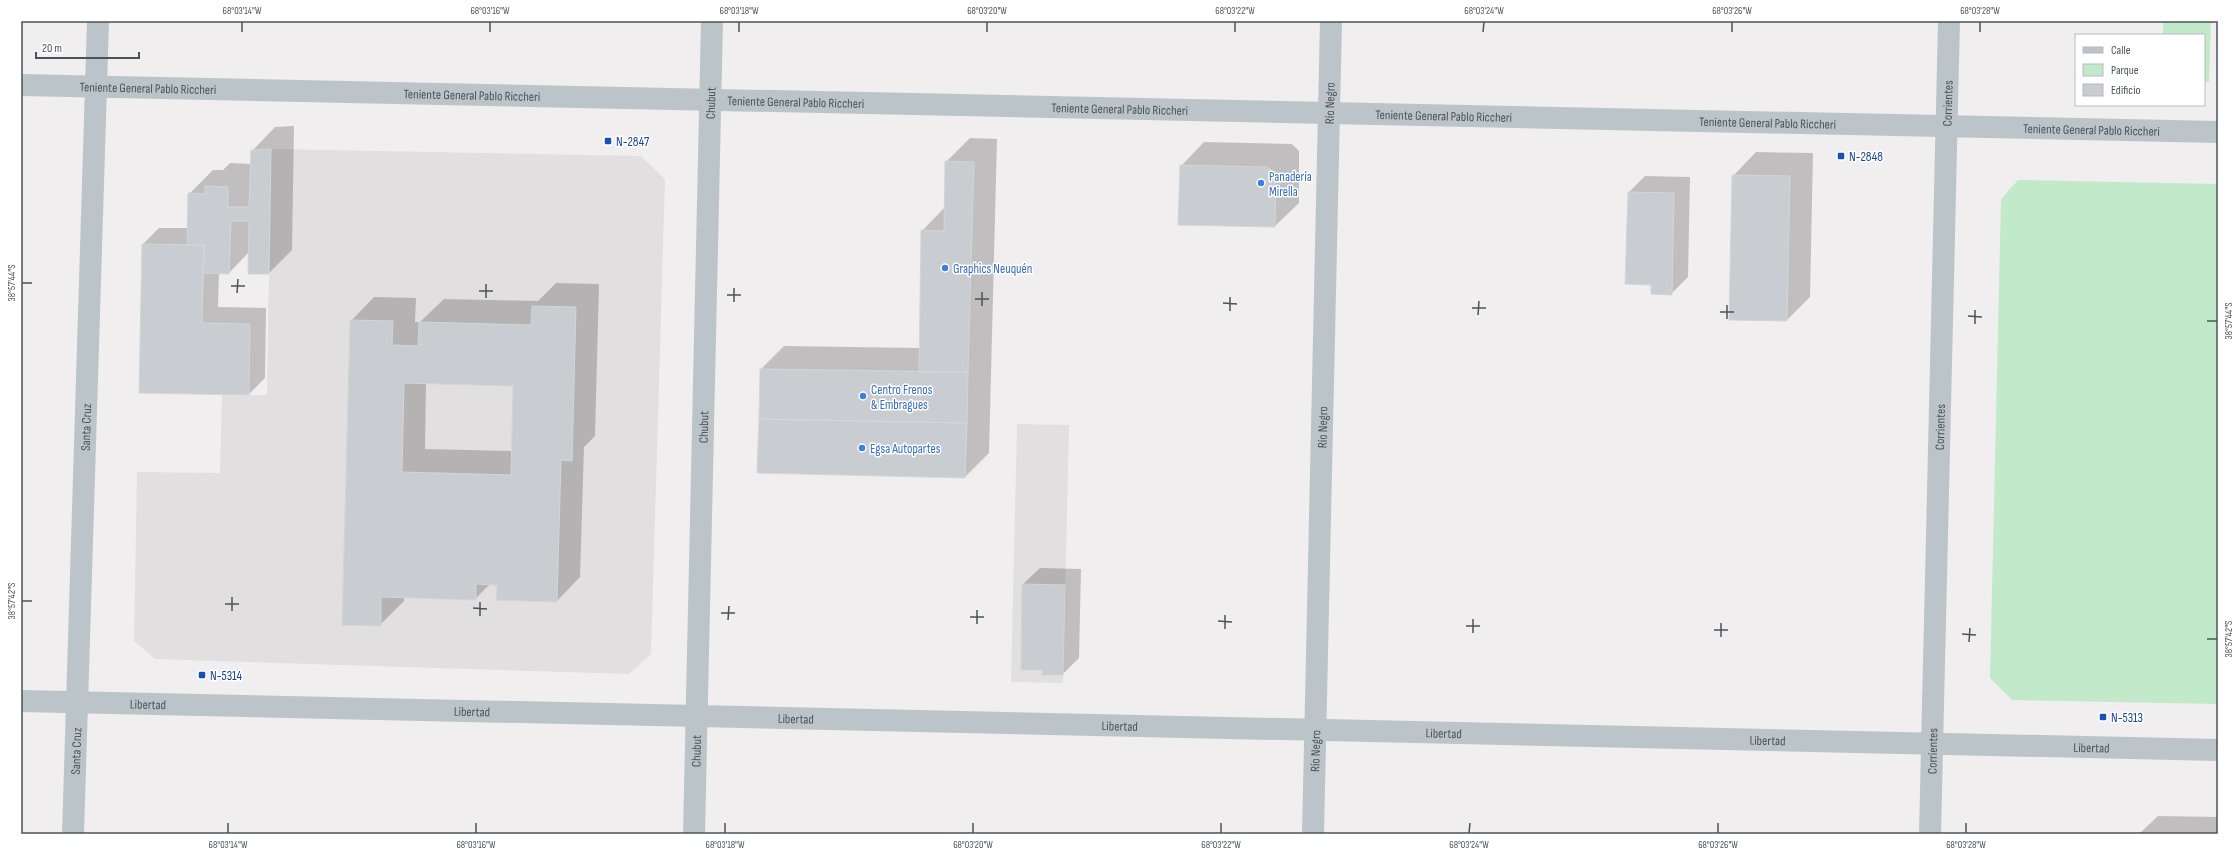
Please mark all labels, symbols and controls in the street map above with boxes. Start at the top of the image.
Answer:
text: 68°03'14"W [223,5,262,17]
text: 68°03'16"W [470,5,510,17]
text: 68°03'18"W [720,5,759,17]
text: 68°03'20"W [967,5,1007,17]
text: 68°03'22"W [1215,5,1255,17]
text: 68°03'24"W [1464,5,1504,17]
text: 68°03'26"W [1712,5,1752,17]
text: 68°03'28"W [1960,5,2000,17]
scale bar [36,34,139,60]
legend [2075,34,2205,106]
text: 20 m [42,41,62,56]
text: Calle [2111,43,2131,58]
text: Parque [2111,63,2139,78]
street label: Teniente General Pablo Riccheri [79,79,216,98]
street label: Corrientes [1940,80,1957,126]
street label: Río Negro [1322,82,1339,124]
text: Edificio [2111,83,2140,98]
street label: Teniente General Pablo Riccheri [403,86,540,105]
street label: Chubut [703,87,720,119]
street label: Teniente General Pablo Riccheri [727,93,864,112]
street label: Teniente General Pablo Riccheri [1051,100,1188,119]
street label: Teniente General Pablo Riccheri [1375,107,1512,126]
street label: Teniente General Pablo Riccheri [1699,114,1836,133]
street label: Teniente General Pablo Riccheri [2023,121,2160,140]
place label: N-2847 [616,134,650,150]
marker: N-2847 [603,136,613,146]
place label: N-2848 [1849,149,1883,165]
marker: N-2848 [1836,151,1846,161]
place label: Panadería Mirella [1269,169,1312,200]
marker: Panadería Mirella [1256,178,1266,188]
place label: Graphics Neuquén [953,261,1032,277]
marker: Graphics Neuquén [940,263,950,273]
text: 38°57'44"S [6,265,18,301]
text: 38°57'44"S [2223,303,2235,339]
place label: Centro Frenos & Embragues [871,382,933,413]
marker: Centro Frenos & Embragues [858,391,868,401]
street label: Santa Cruz [78,403,95,451]
street label: Corrientes [1932,404,1949,450]
street label: Río Negro [1315,406,1331,448]
street label: Chubut [696,411,712,443]
place label: Egsa Autopartes [870,441,941,457]
marker: Egsa Autopartes [857,443,867,453]
text: 38°57'42"S [6,583,18,619]
text: 38°57'42"S [2223,621,2235,657]
place label: N-5314 [210,668,243,684]
marker: N-5314 [197,670,207,680]
street label: Libertad [130,696,166,713]
street label: Libertad [454,704,490,720]
place label: N-5313 [2111,710,2143,726]
street label: Libertad [778,711,814,728]
marker: N-5313 [2098,712,2108,722]
street label: Libertad [1101,718,1138,735]
street label: Libertad [1425,725,1462,742]
street label: Santa Cruz [68,727,85,775]
street label: Corrientes [1924,727,1941,774]
street label: Río Negro [1307,730,1324,772]
street label: Libertad [1749,733,1786,749]
street label: Chubut [688,735,705,767]
street label: Libertad [2073,740,2110,757]
text: 68°03'14"W [209,839,248,851]
text: 68°03'16"W [456,839,496,851]
text: 68°03'18"W [706,839,745,851]
text: 68°03'20"W [953,839,993,851]
text: 68°03'22"W [1201,839,1241,851]
text: 68°03'24"W [1449,839,1489,851]
text: 68°03'26"W [1698,839,1738,851]
text: 68°03'28"W [1946,839,1986,851]

